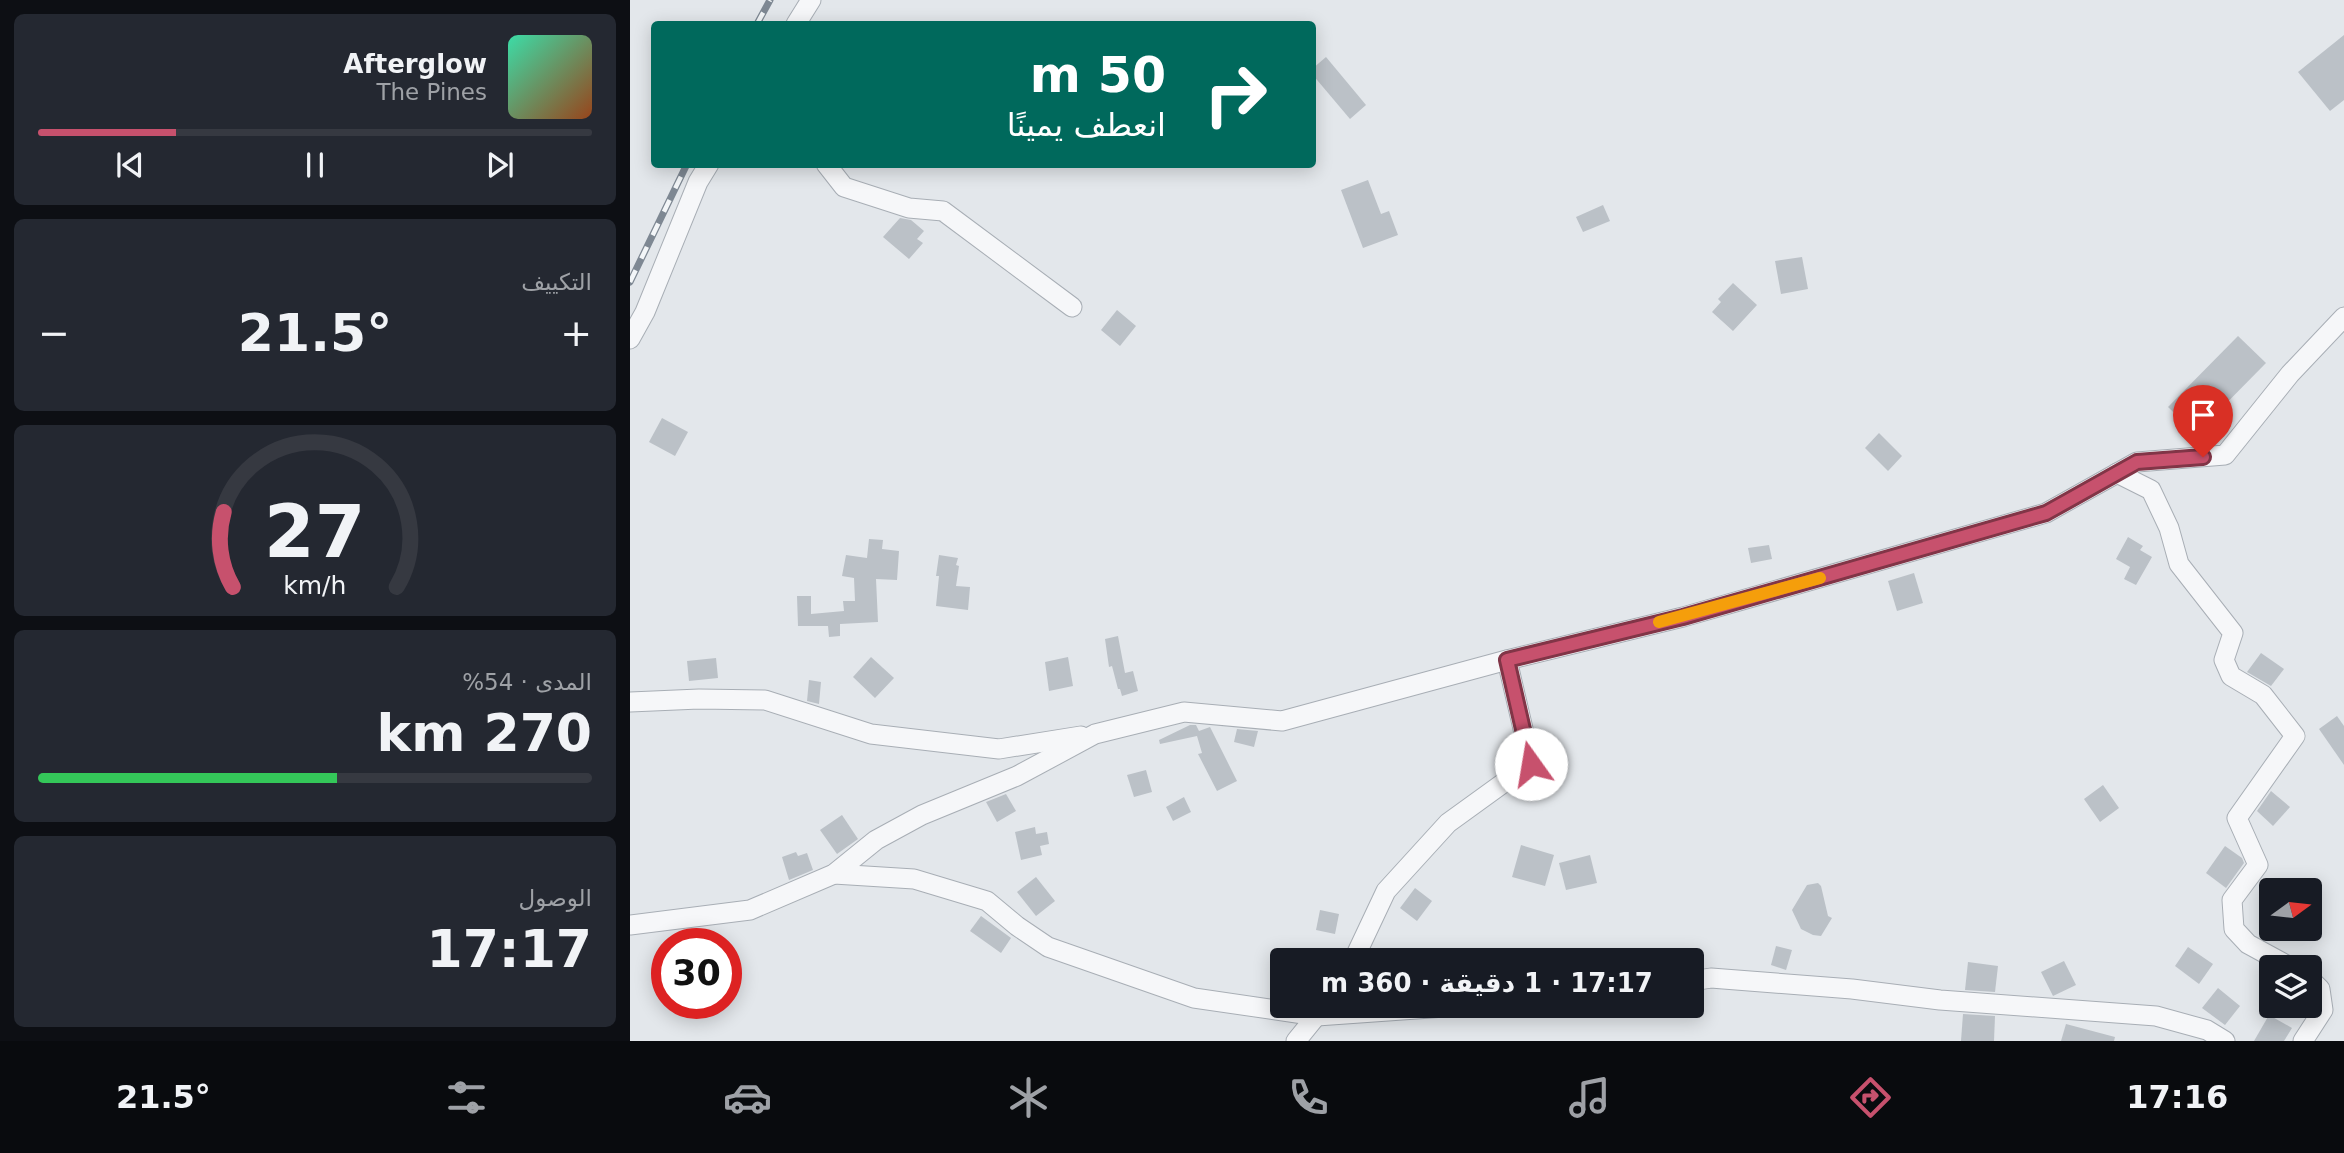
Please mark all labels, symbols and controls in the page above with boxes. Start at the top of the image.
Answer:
text: 50 m [1030,47,1166,104]
text: Afterglow [343,49,487,79]
icon: right [1190,49,1281,140]
text: The Pines [376,79,487,105]
text: انعطف يمينًا [1007,106,1166,144]
icon: previous [111,146,149,184]
icon: pause [296,146,334,184]
icon: next [481,146,519,184]
text: التكييف [521,269,592,295]
text: 21.5° [238,303,392,363]
text: − [38,311,70,355]
text: + [560,311,592,355]
pin [2173,385,2233,457]
icon: arrive [2184,396,2222,434]
text: 27 [264,489,366,574]
text: km/h [283,570,347,599]
text: المدى · 54% [462,669,592,695]
text: 270 km [377,703,592,763]
position arrow [1494,727,1568,801]
north arrow [2259,878,2322,942]
map controls [2259,878,2322,1018]
text: الوصول [519,885,592,911]
text: 17:17 [426,919,592,979]
speed limit sign: 30 [651,928,742,1019]
button: layers [2259,955,2322,1018]
text: 17:17 · 1 دقيقة · 360 m [1321,968,1653,998]
icon: filters [442,1073,491,1122]
icon: car [723,1073,772,1122]
icon: climate [1004,1073,1053,1122]
icon: phone [1284,1073,1333,1122]
icon: music [1565,1073,1614,1122]
icon: directions [1846,1073,1895,1122]
text: 21.5° [116,1078,211,1116]
text: 17:16 [2126,1078,2228,1116]

